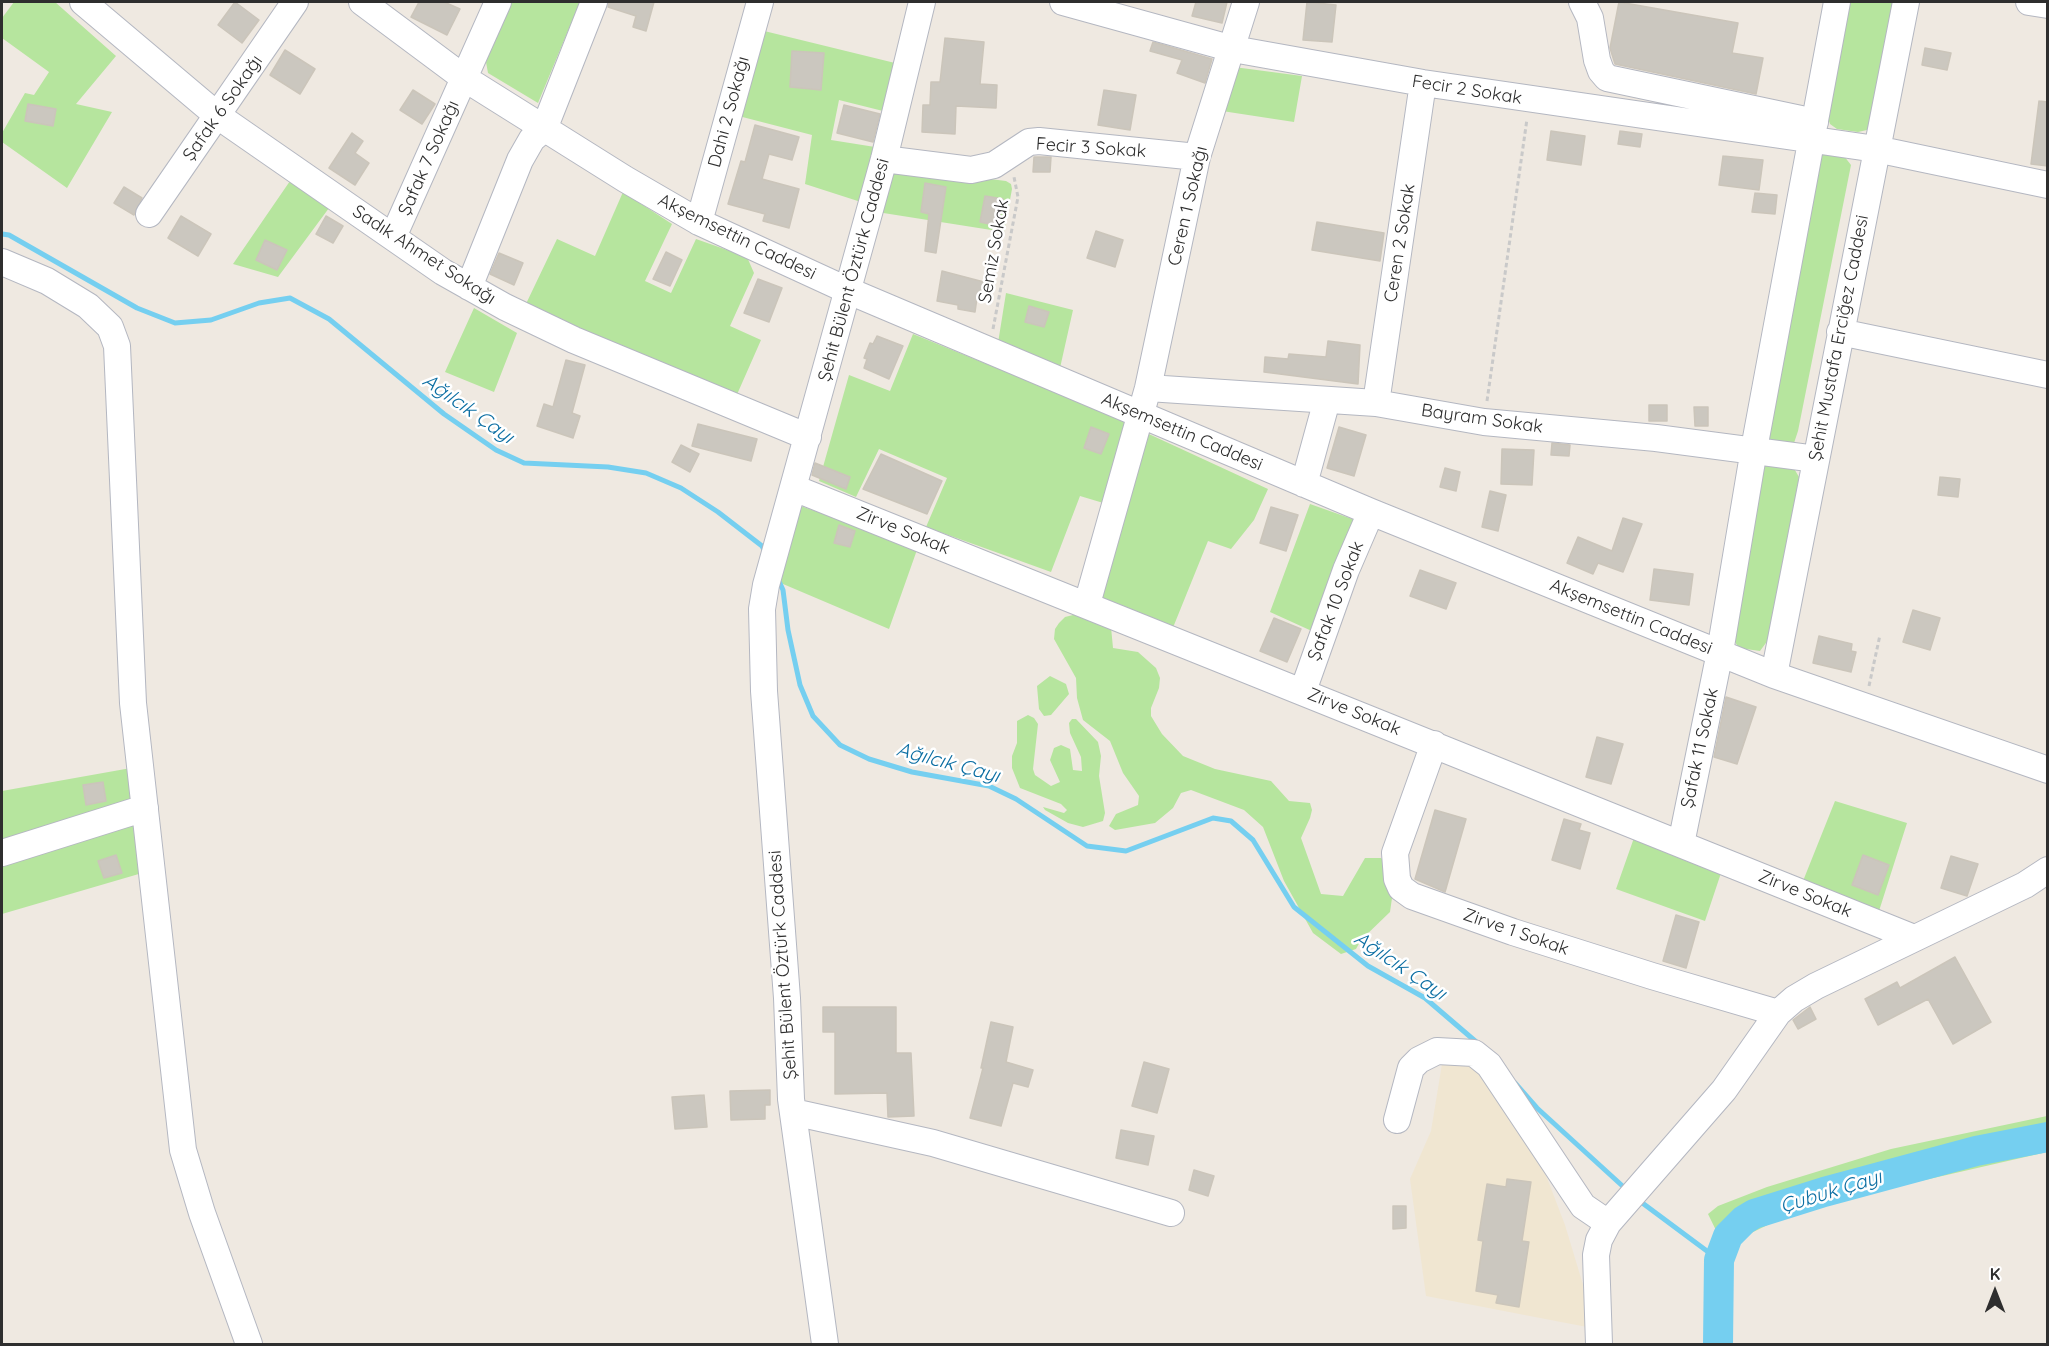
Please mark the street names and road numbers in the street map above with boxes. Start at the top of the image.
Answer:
street label: Şafak 6 Sokağı [179,51,267,165]
street label: Dahi 2 Sokağı [704,54,754,170]
street label: Fecir 2 Sokak [1410,71,1524,109]
street label: Şafak 7 Sokağı [394,97,464,219]
street label: Fecir 3 Sokak [1035,133,1147,163]
street label: Ceren 1 Sokağı [1164,144,1212,268]
street label: Şehit Bülent Öztürk Caddesi [814,156,894,384]
street label: Ceren 2 Sokak [1380,182,1420,304]
street label: Akşemsettin Caddesi [654,189,820,285]
street label: Semiz Sokak [974,197,1014,305]
street label: Sadık Ahmet Sokağı [348,201,500,309]
street label: Şehit Mustafa Erciğez Caddesi [1805,213,1873,463]
street label: Akşemsettin Caddesi [1098,388,1266,476]
street label: Bayram Sokak [1420,400,1544,438]
street label: Zirve Sokak [853,502,953,560]
street label: Şafak 10 Sokak [1303,538,1369,664]
street label: Akşemsettin Caddesi [1547,575,1715,659]
street label: Zirve Sokak [1304,683,1404,741]
street label: Şafak 11 Sokak [1677,686,1723,810]
street label: Şehit Bülent Öztürk Caddesi [764,849,802,1081]
street label: Zirve Sokak [1755,865,1855,923]
street label: Zirve 1 Sokak [1460,904,1572,960]

